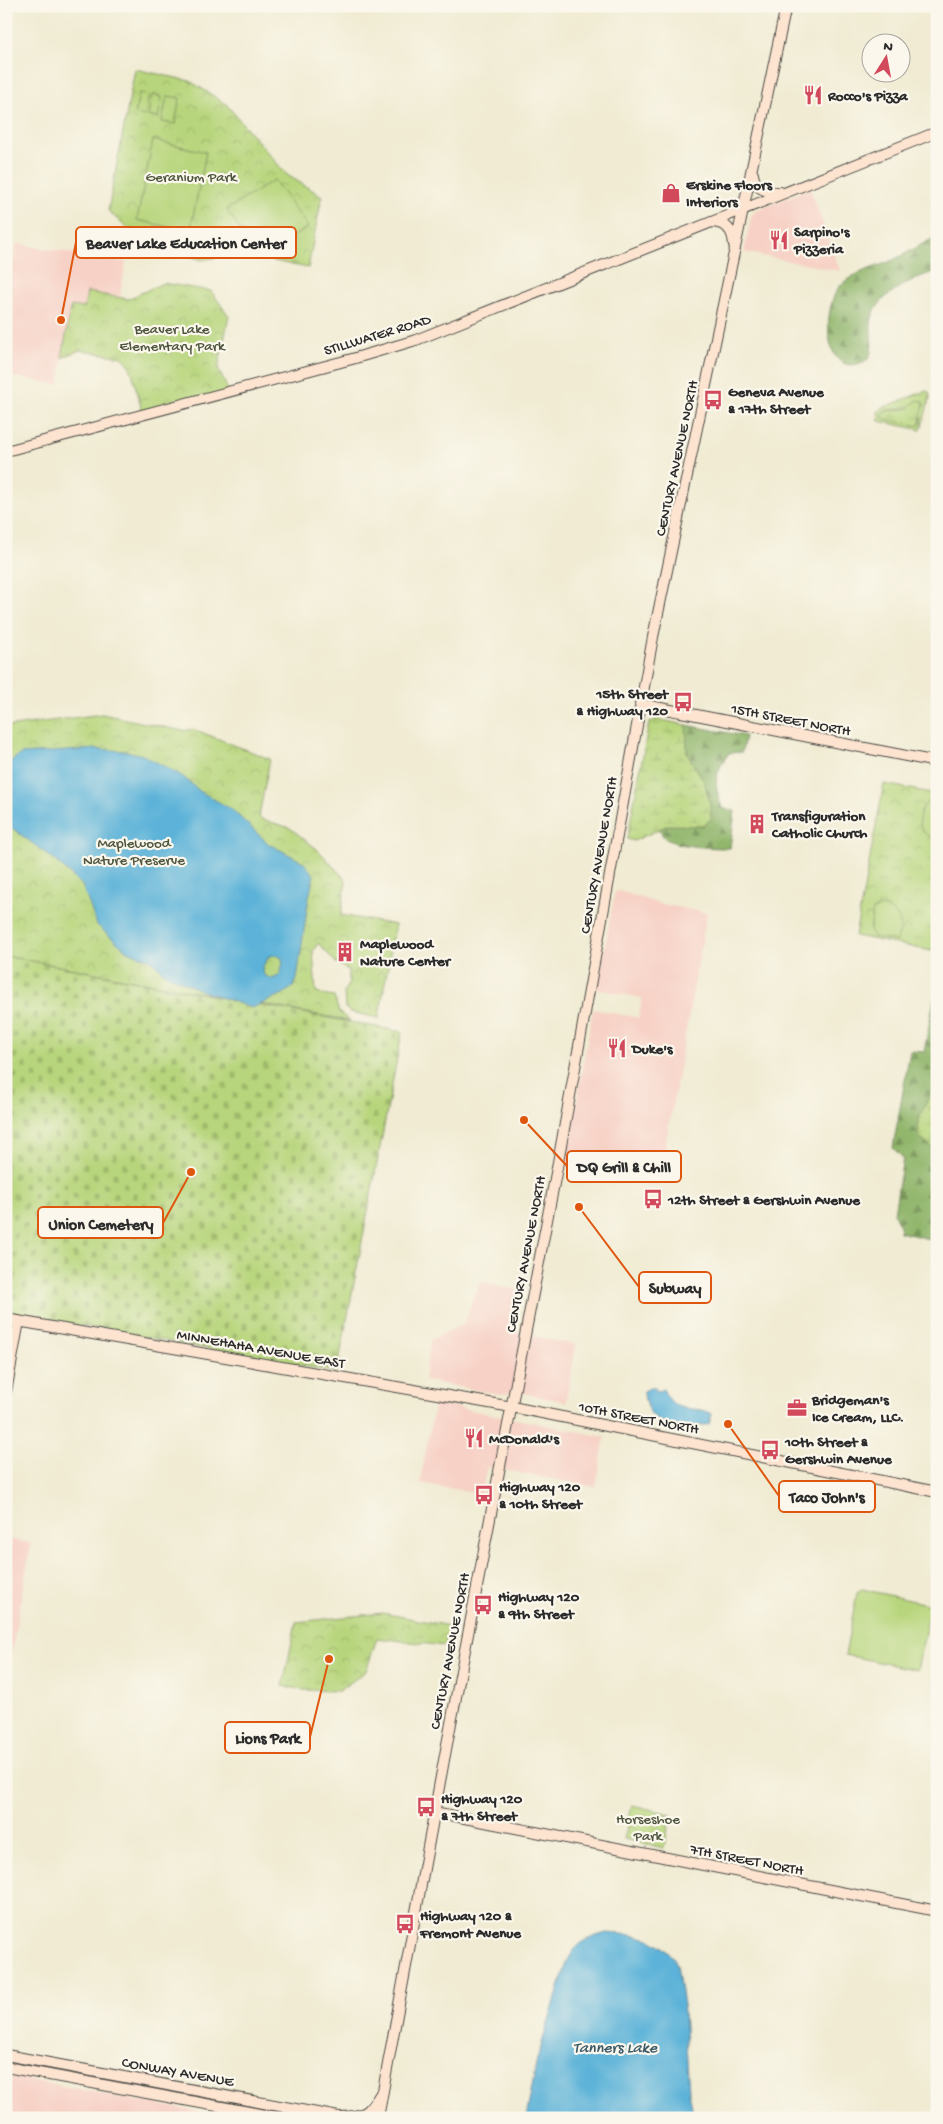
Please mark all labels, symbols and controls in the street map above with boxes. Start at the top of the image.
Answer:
north arrow [860,32,910,82]
text: N [882,38,894,57]
restaurant icon: Rocco's Pizza [802,84,824,106]
place label: Rocco's Pizza [827,88,908,106]
park label: Geranium Park [145,169,238,187]
place label: Erskine Floors Interiors [686,177,773,212]
shop icon: Erskine Floors Interiors [660,182,682,204]
place label: Sarpino's Pizzeria [793,224,851,259]
callout: Beaver Lake Education Center [76,227,296,258]
restaurant icon: Sarpino's Pizzeria [768,229,790,251]
text: Beaver Lake Education Center [85,236,288,255]
street label: STILLWATER ROAD [322,311,433,361]
park label: Beaver Lake Elementary Park [119,321,226,356]
street label: CENTURY AVENUE NORTH [653,378,703,538]
place label: Geneva Avenue & 17th Street [728,384,825,419]
bus stop icon: Geneva Avenue & 17th Street [702,389,724,411]
place label: 15th Street & Highway 120 [576,686,670,721]
bus stop icon: 15th Street & Highway 120 [672,691,694,713]
street label: 15TH STREET NORTH [728,700,852,741]
street label: CENTURY AVENUE NORTH [577,775,623,935]
place label: Transfiguration Catholic Church [771,808,867,843]
building icon: Transfiguration Catholic Church [746,813,768,835]
park label: Maplewood Nature Preserve [83,835,185,870]
place label: Maplewood Nature Center [360,936,452,971]
building icon: Maplewood Nature Center [334,941,356,963]
restaurant icon: Duke's [606,1037,628,1059]
place label: Duke's [630,1041,674,1059]
callout: DQ Grill & Chill [567,1151,681,1182]
text: DQ Grill & Chill [575,1160,671,1179]
street label: CENTURY AVENUE NORTH [503,1174,551,1334]
bus stop icon: 12th Street & Gershwin Avenue [642,1188,664,1210]
place label: 12th Street & Gershwin Avenue [667,1192,861,1210]
callout: Union Cemetery [38,1207,163,1238]
text: Union Cemetery [49,1217,154,1236]
callout: Subway [639,1272,711,1303]
text: Subway [649,1281,701,1300]
street label: MINNEHAHA AVENUE EAST [175,1326,347,1374]
place label: Bridgeman's Ice Cream, LLC. [811,1392,904,1427]
office icon: Bridgeman's Ice Cream, LLC. [786,1397,808,1419]
street label: 10TH STREET NORTH [576,1398,701,1440]
restaurant icon: McDonald's [463,1427,485,1449]
place label: McDonald's [489,1431,560,1449]
place label: 10th Street & Gershwin Avenue [784,1434,893,1469]
bus stop icon: 10th Street & Gershwin Avenue [759,1439,781,1461]
place label: Highway 120 & 10th Street [499,1479,584,1514]
callout: Taco John's [779,1481,875,1512]
bus stop icon: Highway 120 & 10th Street [473,1484,495,1506]
text: Taco John's [787,1490,866,1509]
street label: CENTURY AVENUE NORTH [427,1571,475,1731]
place label: Highway 120 & 9th Street [498,1589,580,1624]
bus stop icon: Highway 120 & 9th Street [472,1594,494,1616]
callout: Lions Park [225,1722,310,1753]
text: Lions Park [235,1731,303,1750]
place label: Highway 120 & 7th Street [441,1791,523,1826]
bus stop icon: Highway 120 & 7th Street [415,1796,437,1818]
park label: Horseshoe Park [616,1811,680,1846]
street label: 7TH STREET NORTH [687,1841,805,1881]
place label: Highway 120 & Fremont Avenue [419,1908,522,1943]
bus stop icon: Highway 120 & Fremont Avenue [394,1913,416,1935]
water label: Tanners Lake [573,2040,658,2059]
street label: CONWAY AVENUE [120,2054,236,2092]

